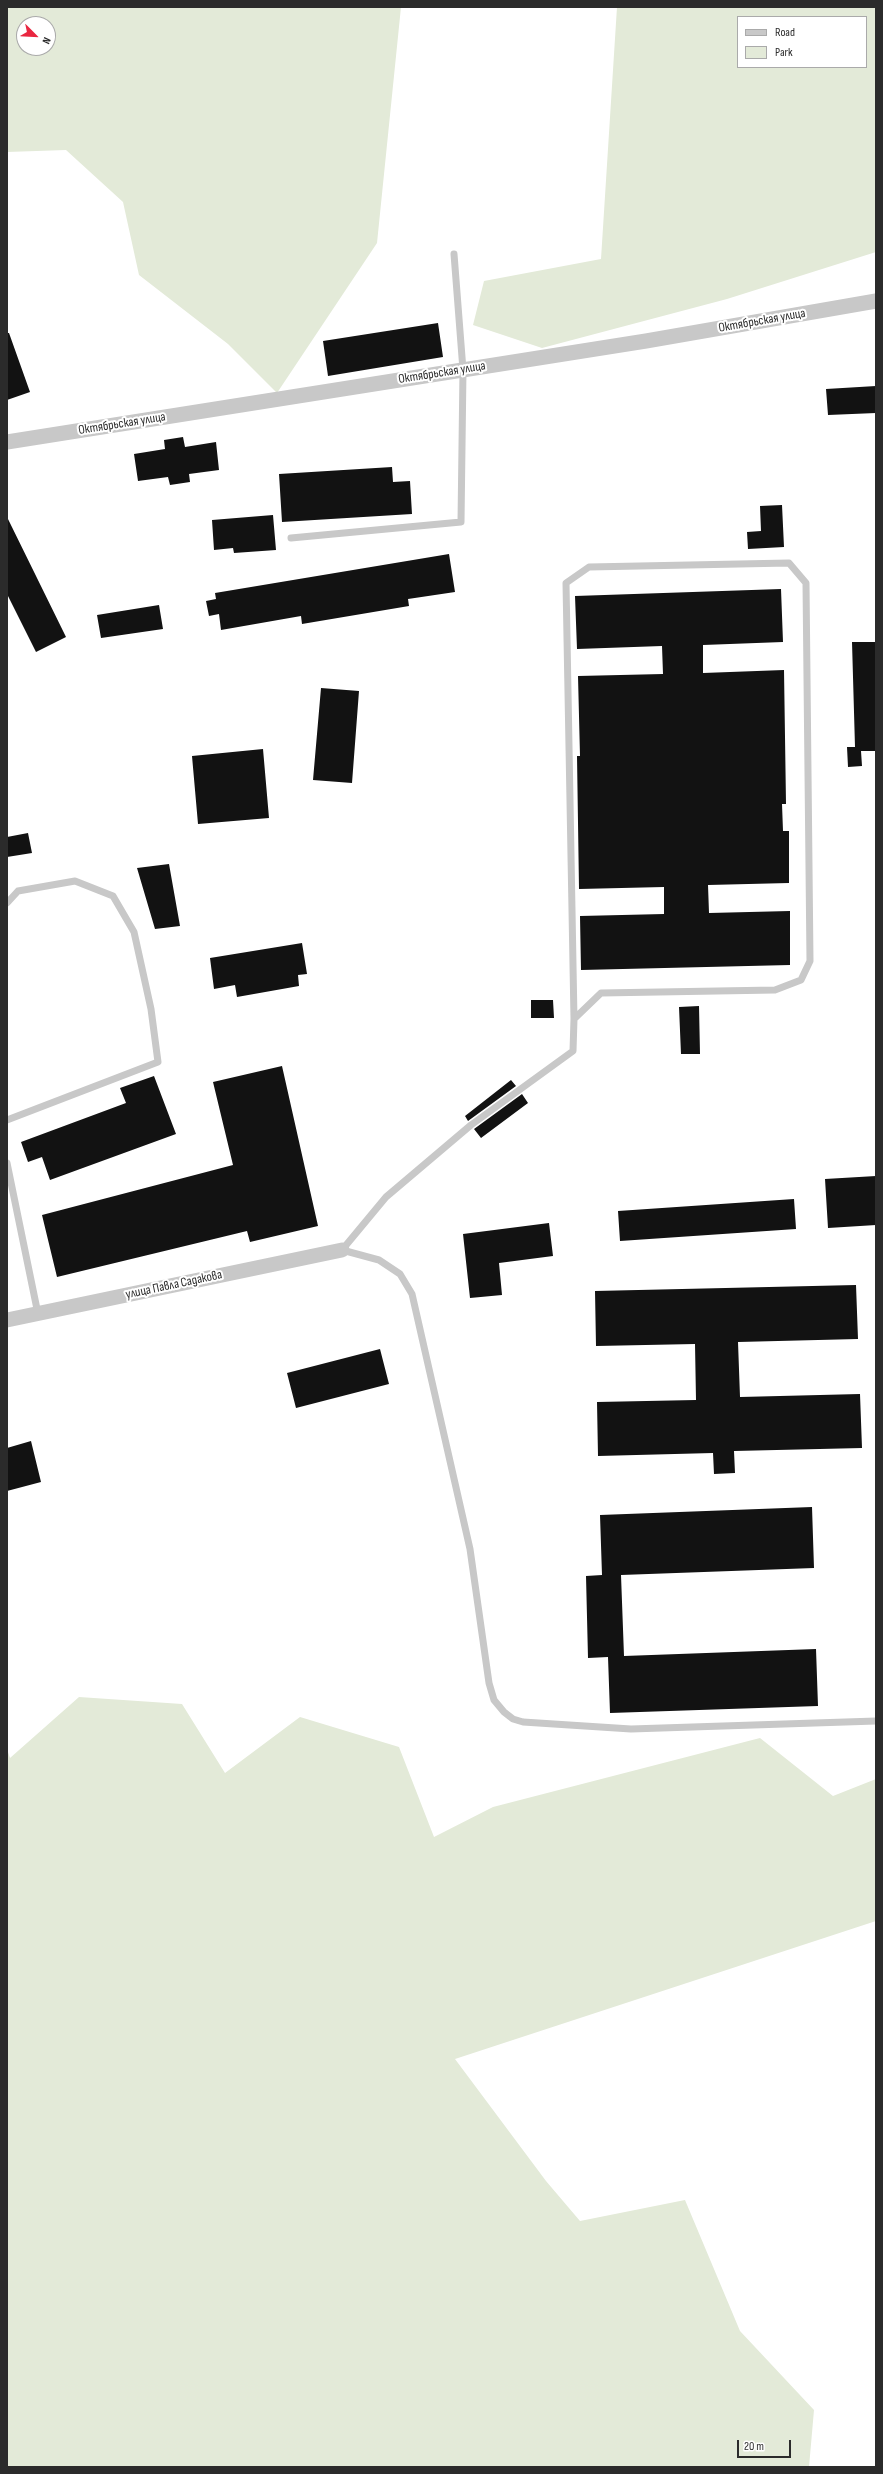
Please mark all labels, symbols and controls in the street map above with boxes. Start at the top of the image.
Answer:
north arrow [16,16,56,56]
legend [737,16,867,68]
text: Road [775,25,795,40]
text: N [39,35,54,46]
text: Park [775,45,793,60]
street label: Октябрьская улица [717,306,807,336]
street label: Октябрьская улица [397,358,487,388]
street label: Октябрьская улица [77,409,167,439]
street label: улица Павла Садакова [124,1267,224,1303]
scale bar [739,2432,793,2458]
text: 20 m [744,2439,764,2454]

